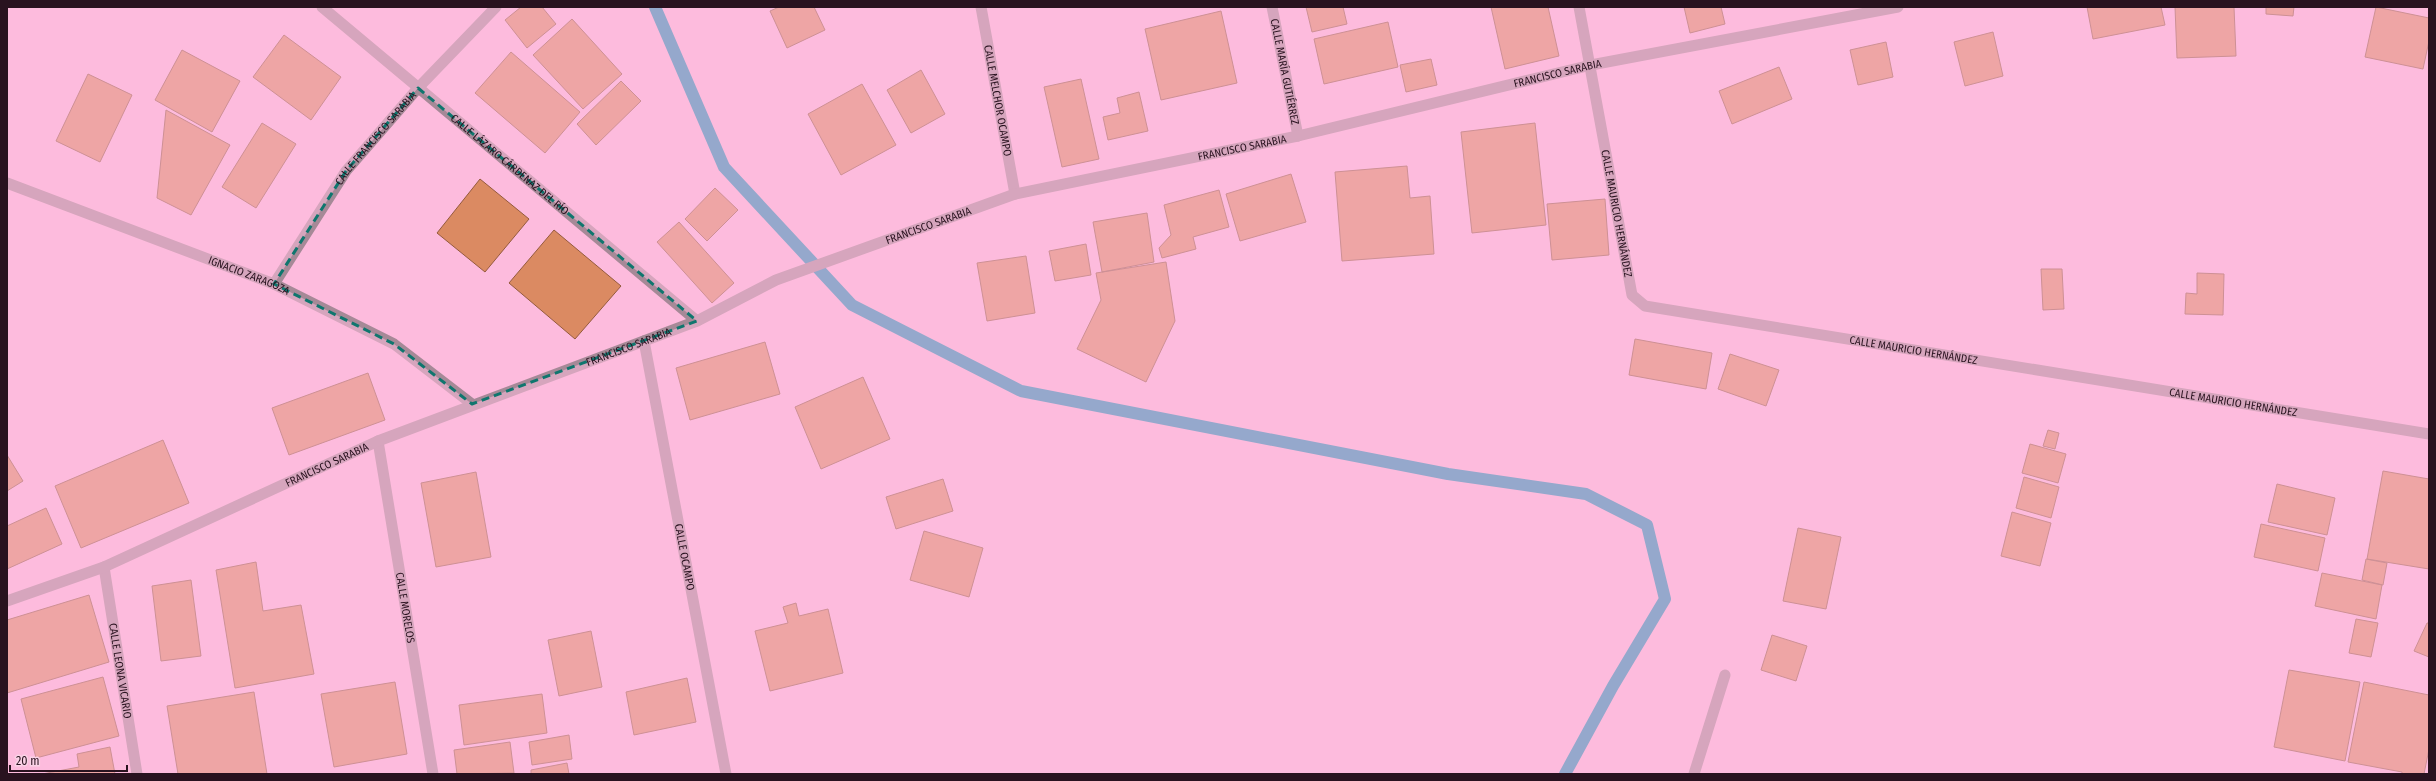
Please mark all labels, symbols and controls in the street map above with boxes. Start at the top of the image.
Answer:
street label: CALLE MARÍA GUTIÉRREZ [1268,17,1302,126]
street label: CALLE MELCHOR OCAMPO [982,44,1015,157]
street label: FRANCISCO SARABIA [1512,57,1603,90]
street label: CALLE FRANCISCO SARABIA [332,88,419,187]
street label: CALLE LÁZARO CÁRDENAZ DEL RÍO [448,111,572,218]
street label: FRANCISCO SARABIA [1197,132,1288,163]
street label: CALLE MAURICIO HERNÁNDEZ [1599,149,1635,278]
street label: FRANCISCO SARABIA [884,204,973,247]
street label: IGNACIO ZARAGOZA [207,253,292,297]
street label: FRANCISCO SARABIA [584,325,673,369]
street label: CALLE MAURICIO HERNÁNDEZ [1849,333,1979,367]
street label: CALLE MAURICIO HERNÁNDEZ [2168,385,2298,419]
street label: FRANCISCO SARABIA [283,440,371,489]
street label: CALLE OCAMPO [672,523,698,592]
street label: CALLE MORELOS [393,571,418,645]
street label: CALLE LEONA VICARIO [107,622,135,719]
scale bar [10,747,127,773]
text: 20 m [16,754,40,768]

